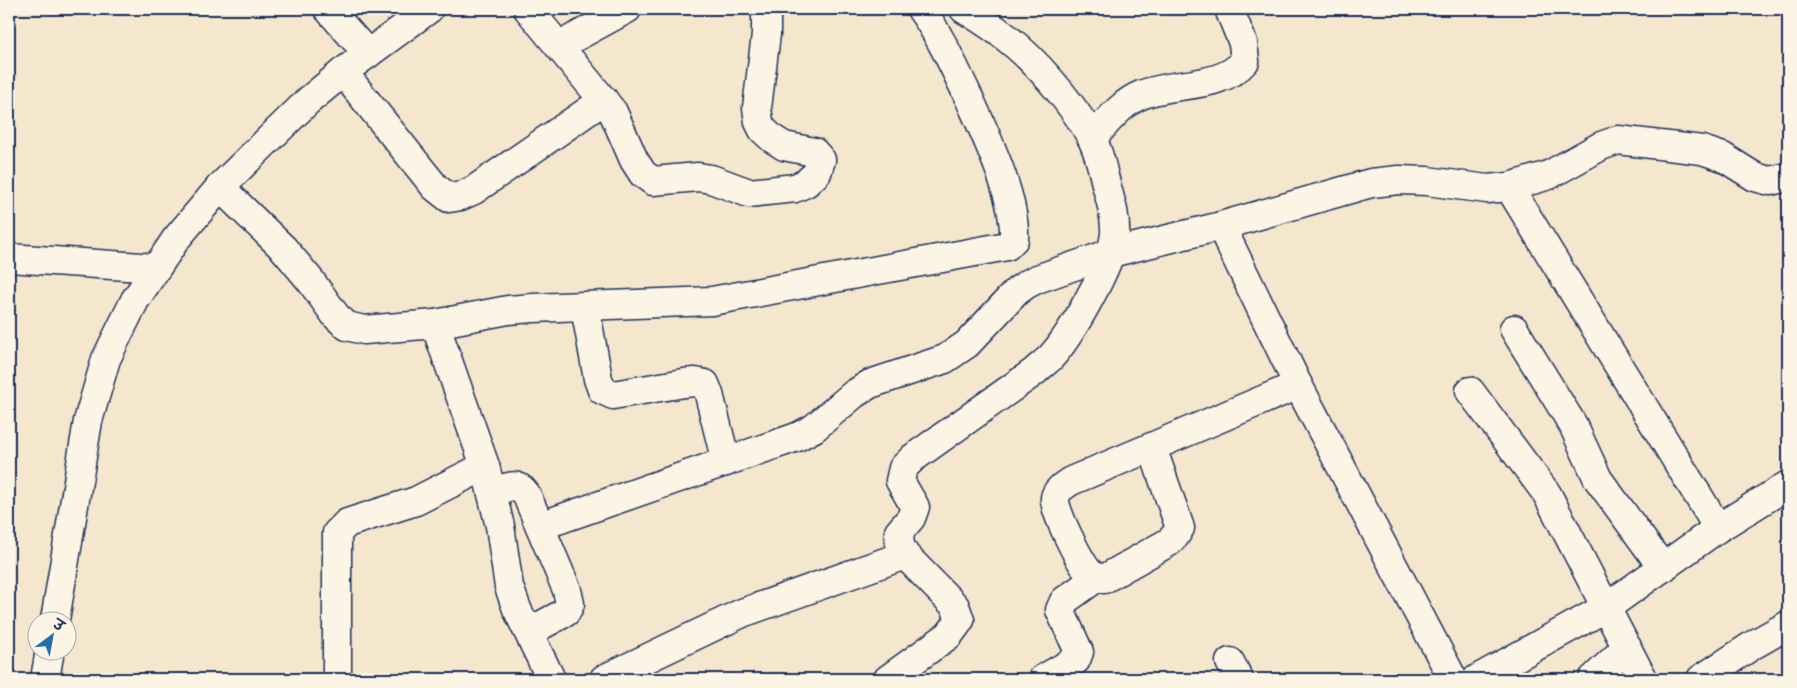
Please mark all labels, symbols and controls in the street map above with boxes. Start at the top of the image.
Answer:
north arrow [28,610,78,660]
text: उ [47,614,69,639]

